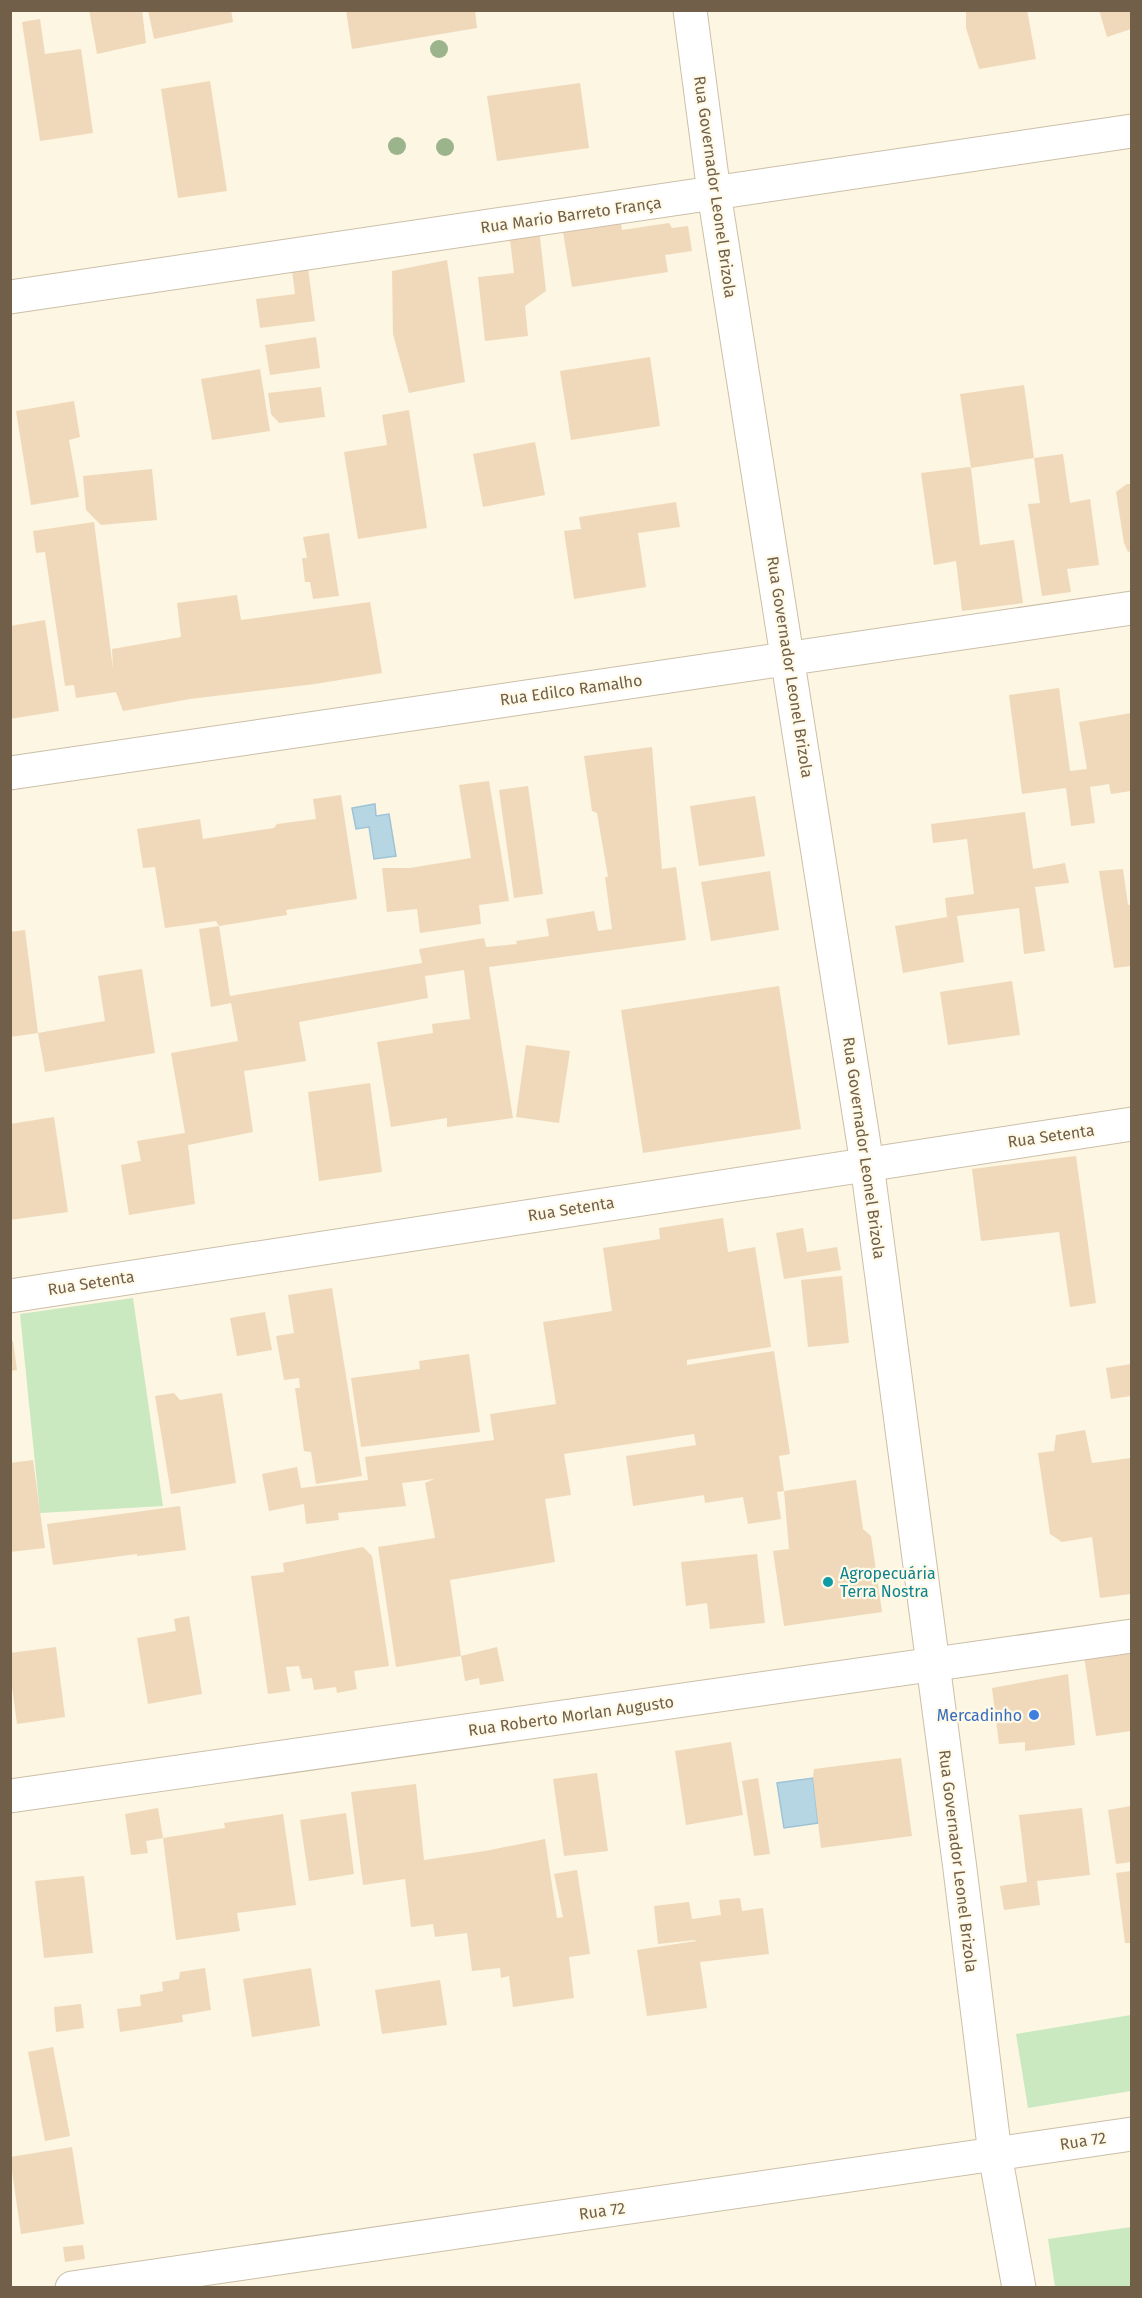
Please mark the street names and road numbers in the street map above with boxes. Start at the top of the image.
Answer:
street label: Rua Governador Leonel Brizola [690,75,740,299]
street label: Rua Mario Barreto França [479,193,663,238]
street label: Rua Governador Leonel Brizola [763,555,817,779]
street label: Rua Edilco Ramalho [499,671,643,709]
street label: Rua Governador Leonel Brizola [839,1036,889,1260]
street label: Rua Setenta [1006,1121,1096,1151]
street label: Rua Setenta [526,1193,616,1225]
street label: Rua Setenta [46,1267,136,1299]
street label: Rua Roberto Morlan Augusto [467,1692,675,1740]
street label: Rua Governador Leonel Brizola [935,1749,981,1973]
street label: Rua 72 [1058,2128,1108,2154]
street label: Rua 72 [578,2198,627,2224]

